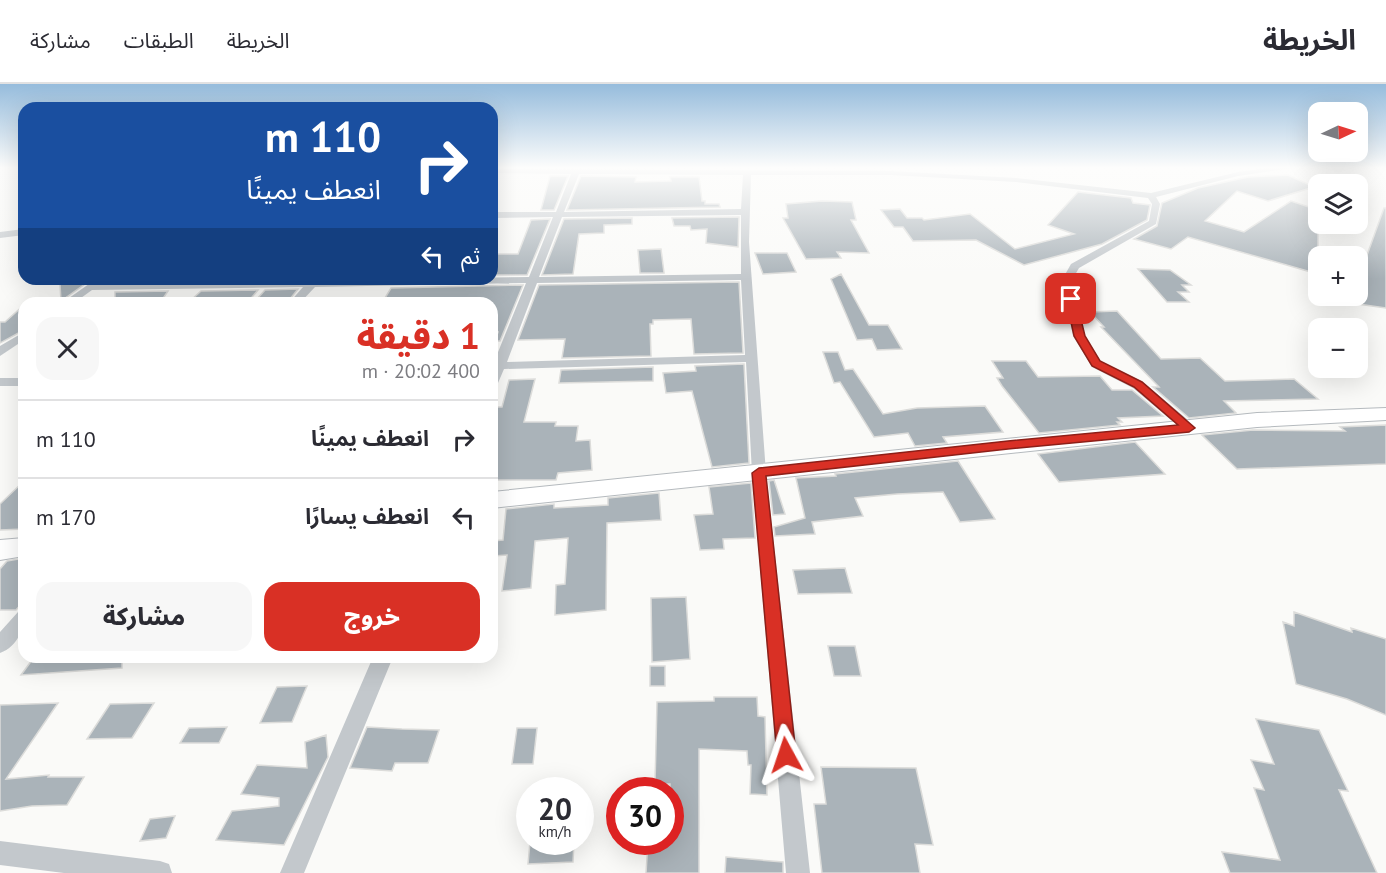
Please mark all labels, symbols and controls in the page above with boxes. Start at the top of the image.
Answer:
text: الخريطة [1263,21,1356,58]
text: مشاركة [30,27,91,54]
text: الطبقات [124,27,194,54]
text: الخريطة [227,27,290,54]
north arrow [1308,102,1368,162]
map controls [1308,102,1368,378]
text: 110 m [265,109,381,164]
icon: right [402,126,480,204]
text: انعطف يمينًا [246,172,381,206]
button: layers [1308,174,1368,234]
icon: left [416,240,449,273]
text: ثم [461,242,480,270]
button: + [1308,246,1368,306]
pin [1045,273,1096,324]
icon: arrive [1054,282,1087,315]
text: 1 دقيقة [356,312,480,359]
button: close [36,317,99,380]
button: − [1308,318,1368,378]
text: 400 m · 20:02 [362,358,480,384]
icon: right [447,423,480,456]
text: انعطف يمينًا [311,424,429,452]
text: 110 m [36,425,96,453]
icon: left [447,501,480,534]
text: انعطف يسارًا [305,502,429,530]
text: 170 m [36,503,96,531]
button: مشاركة [36,582,252,651]
button: خروج [264,582,480,651]
position arrow [754,723,818,787]
speed limit sign: 30 [606,777,684,855]
text: 20 [538,789,572,828]
text: km/h [539,822,571,841]

